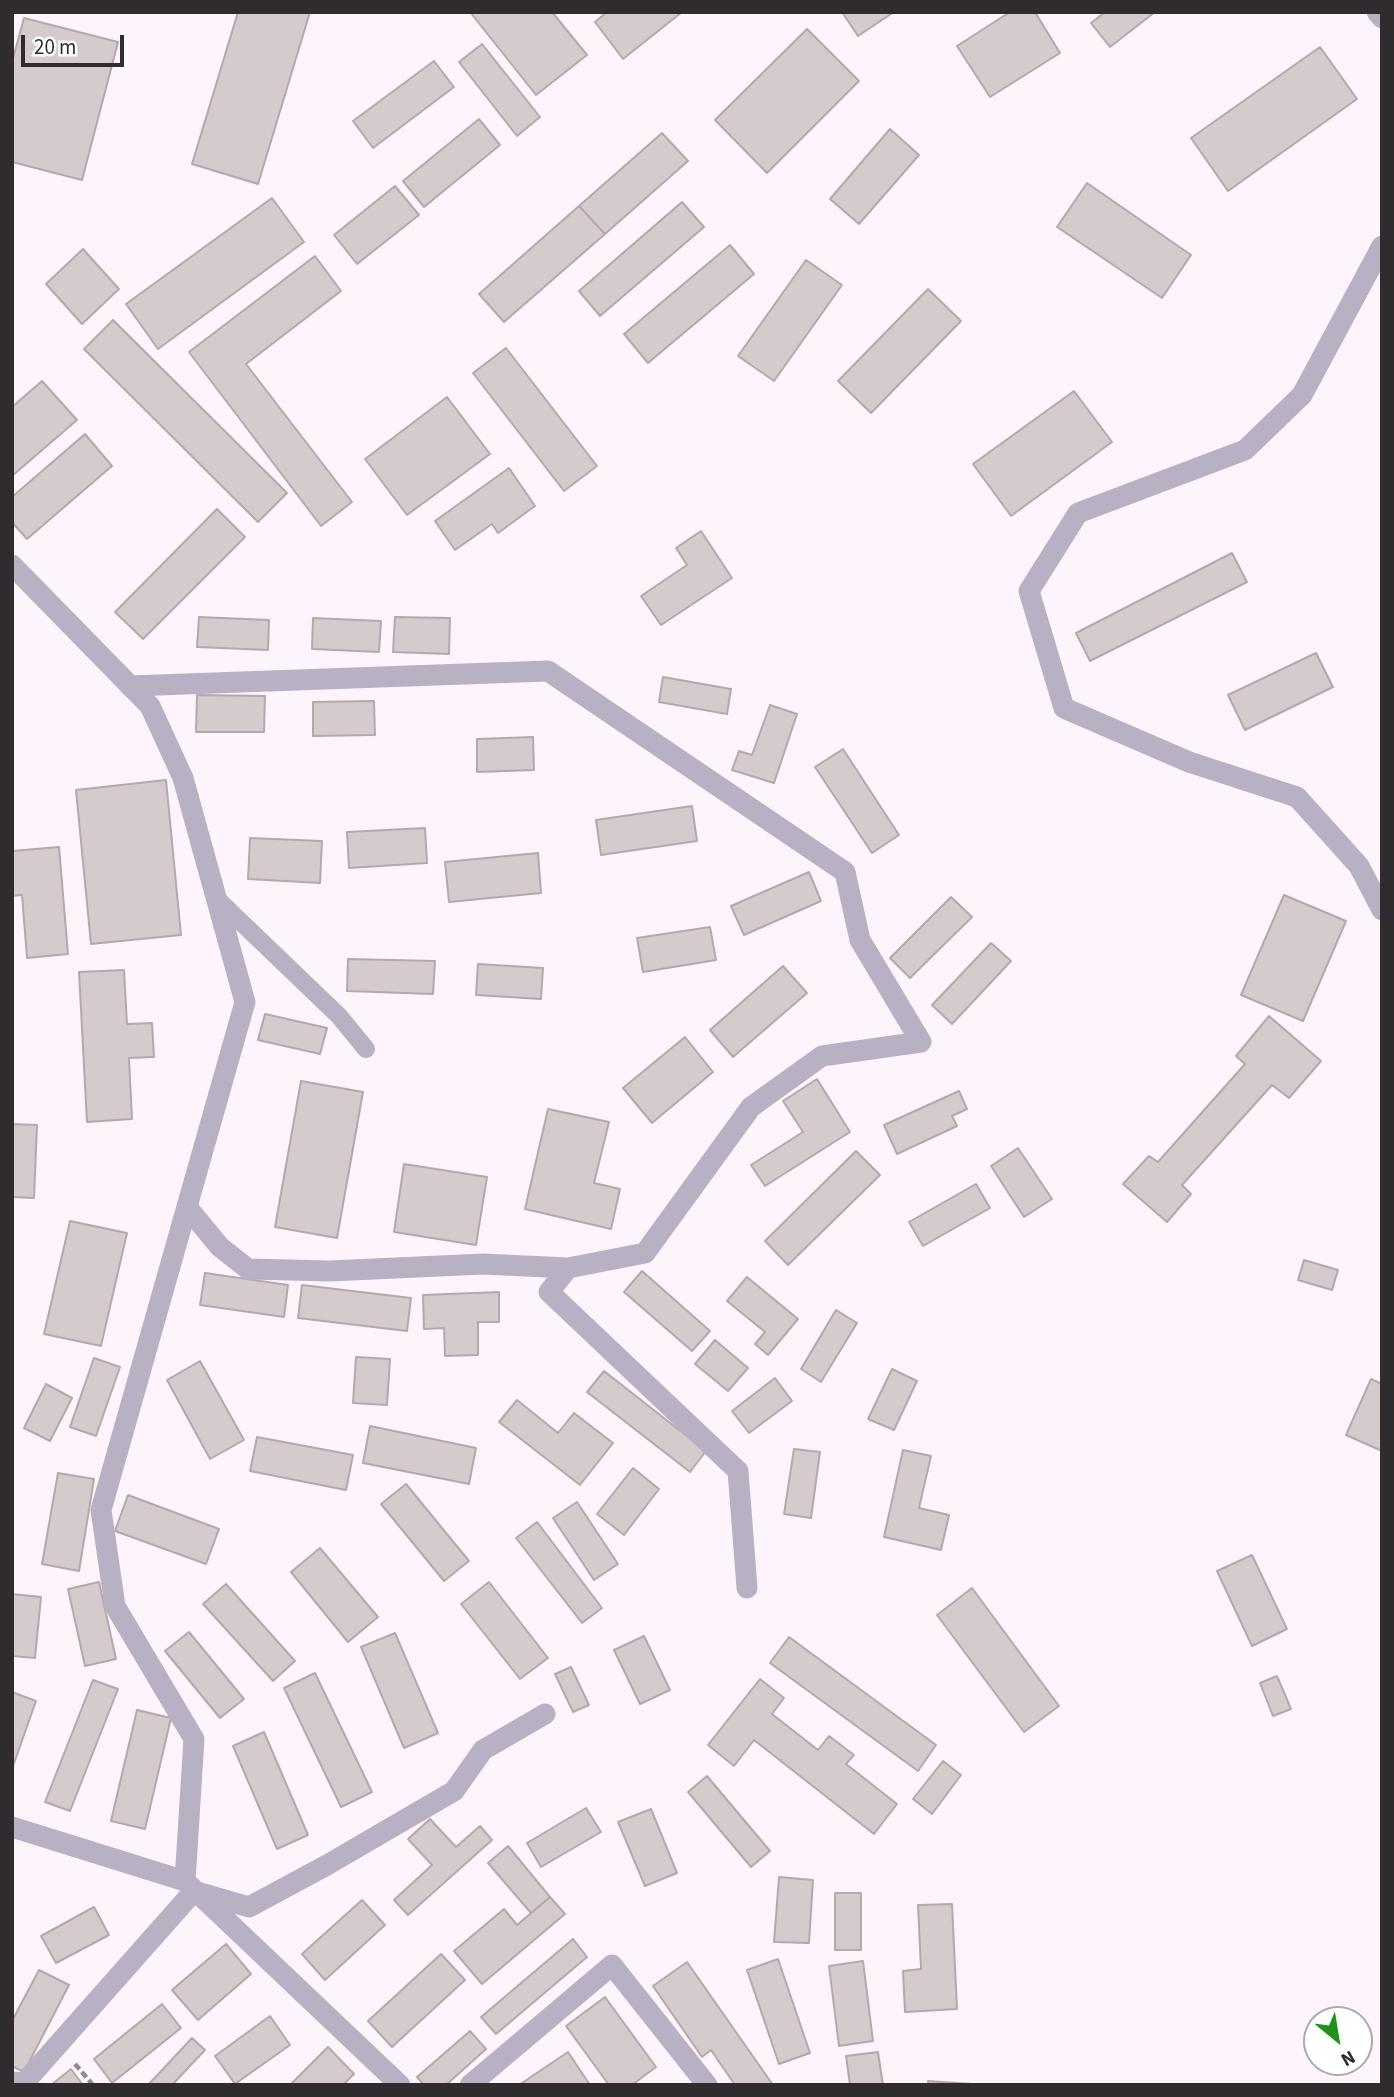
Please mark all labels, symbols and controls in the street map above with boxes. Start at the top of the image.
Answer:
scale bar [24,21,128,65]
text: 20 m [34,32,76,62]
north arrow [1303,2006,1373,2076]
text: N [1336,2043,1360,2073]

